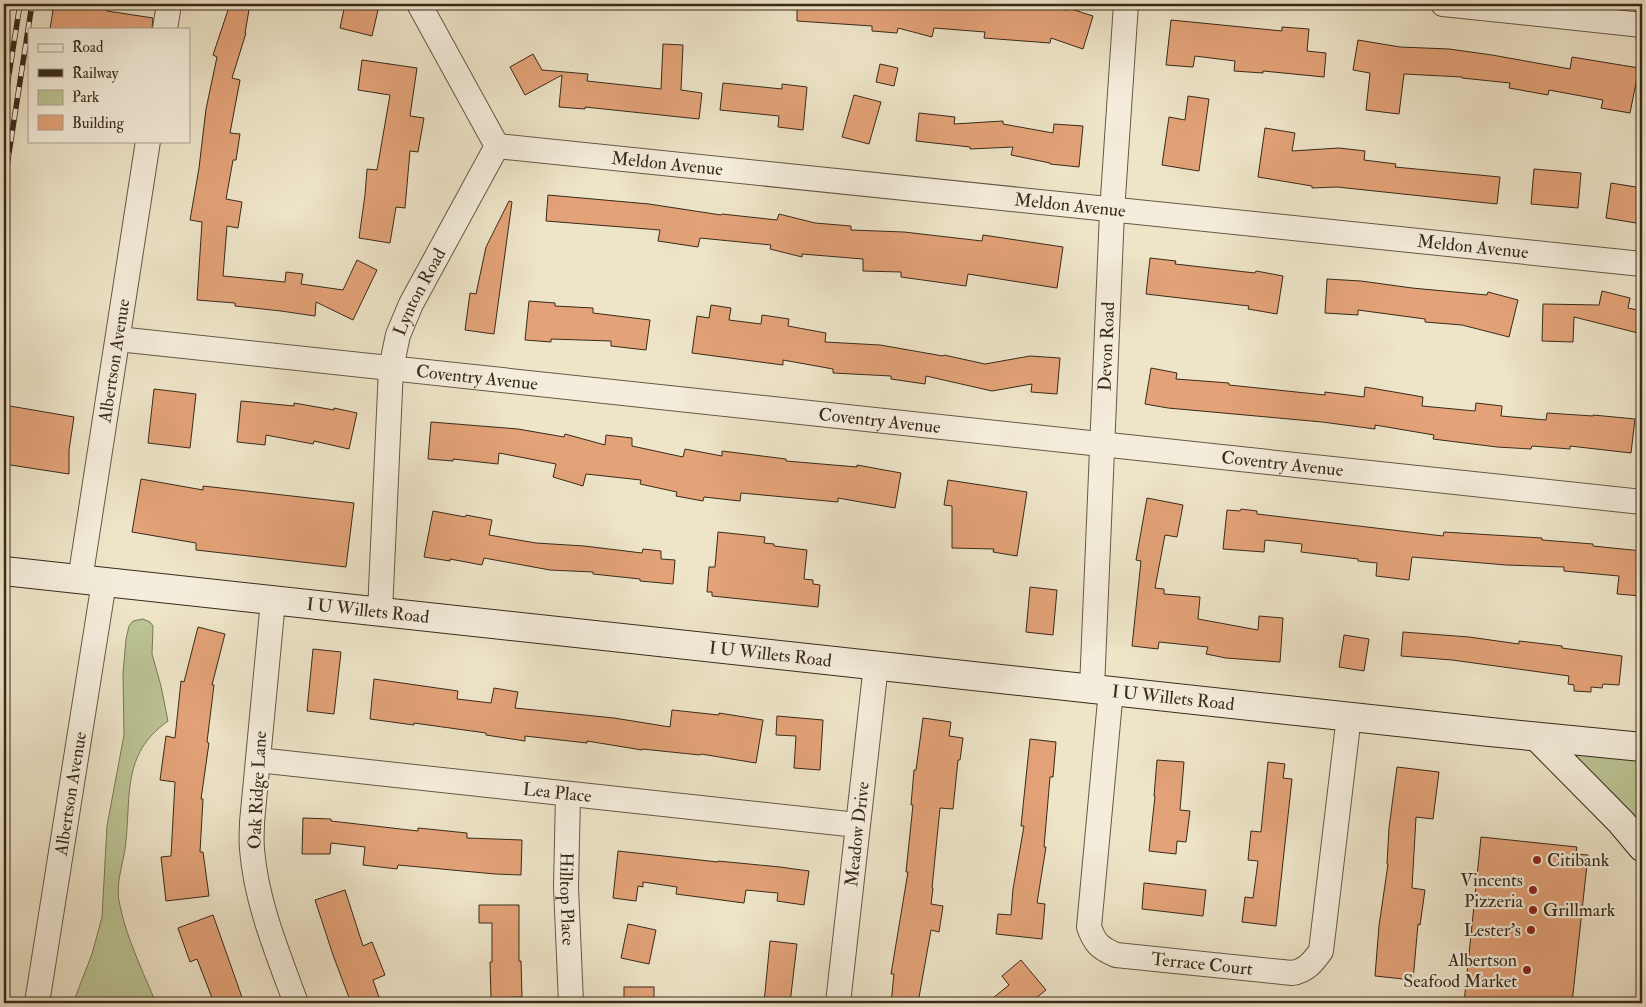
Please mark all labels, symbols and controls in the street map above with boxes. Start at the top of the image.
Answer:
legend [28,28,190,142]
text: Road [72,38,104,57]
text: Railway [72,64,119,83]
text: Park [72,88,99,107]
text: Building [72,114,124,133]
street label: Meldon Avenue [610,147,724,181]
street label: Meldon Avenue [1013,188,1127,223]
street label: Meldon Avenue [1416,230,1530,264]
street label: Lynton Road [388,244,451,339]
street label: Albertson Avenue [93,297,135,425]
street label: Devon Road [1093,301,1120,391]
street label: Coventry Avenue [415,360,539,396]
street label: Coventry Avenue [817,403,942,439]
street label: Coventry Avenue [1220,446,1345,482]
street label: I U Willets Road [305,593,430,629]
street label: I U Willets Road [708,636,833,673]
street label: I U Willets Road [1111,680,1236,716]
street label: Albertson Avenue [49,730,92,858]
street label: Oak Ridge Lane [243,730,272,850]
street label: Lea Place [522,778,593,808]
street label: Meadow Drive [840,780,875,888]
place label: Citibank [1547,849,1610,872]
street label: Hilltop Place [554,852,580,947]
marker: Citibank [1531,854,1543,866]
place label: Vincents Pizzeria [1460,869,1524,913]
marker: Vincents Pizzeria [1527,884,1539,896]
place label: Grillmark [1543,899,1616,922]
marker: Grillmark [1527,904,1539,916]
place label: Lester's [1464,919,1521,942]
marker: Lester's [1525,924,1537,936]
street label: Terrace Court [1150,948,1254,981]
place label: Albertson Seafood Market [1403,949,1517,993]
marker: Albertson Seafood Market [1521,964,1533,976]

